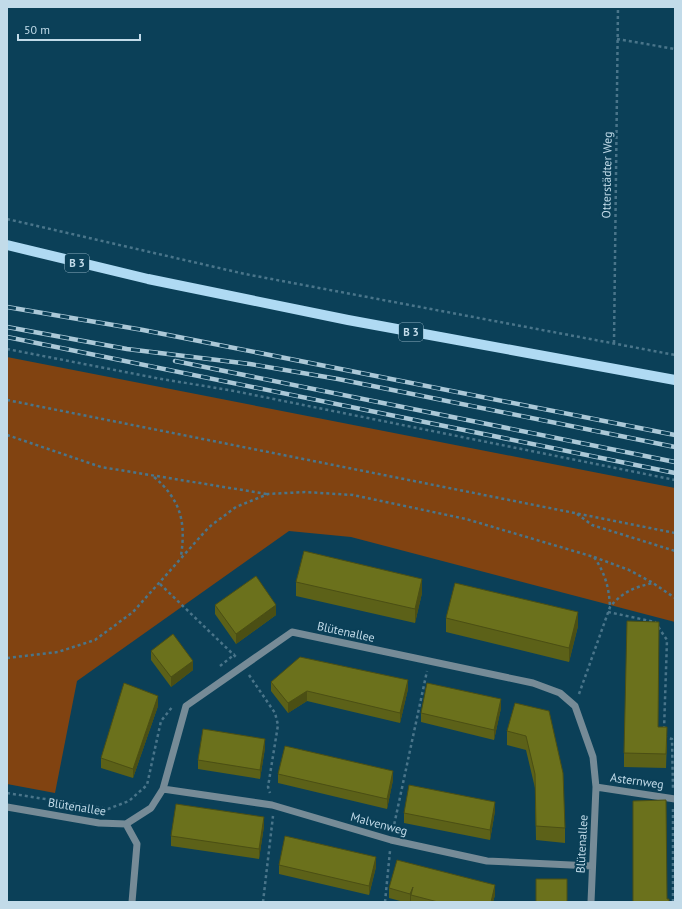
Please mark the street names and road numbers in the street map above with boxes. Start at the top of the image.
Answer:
street label: Otterstädter Weg [598,131,615,219]
road number: B 3 [65,254,89,272]
road number: B 3 [399,323,423,341]
street label: Blütenallee [316,618,376,645]
street label: Asternweg [609,769,665,792]
street label: Blütenallee [47,795,107,818]
street label: Malvenweg [349,809,409,838]
street label: Blütenallee [572,814,591,874]

